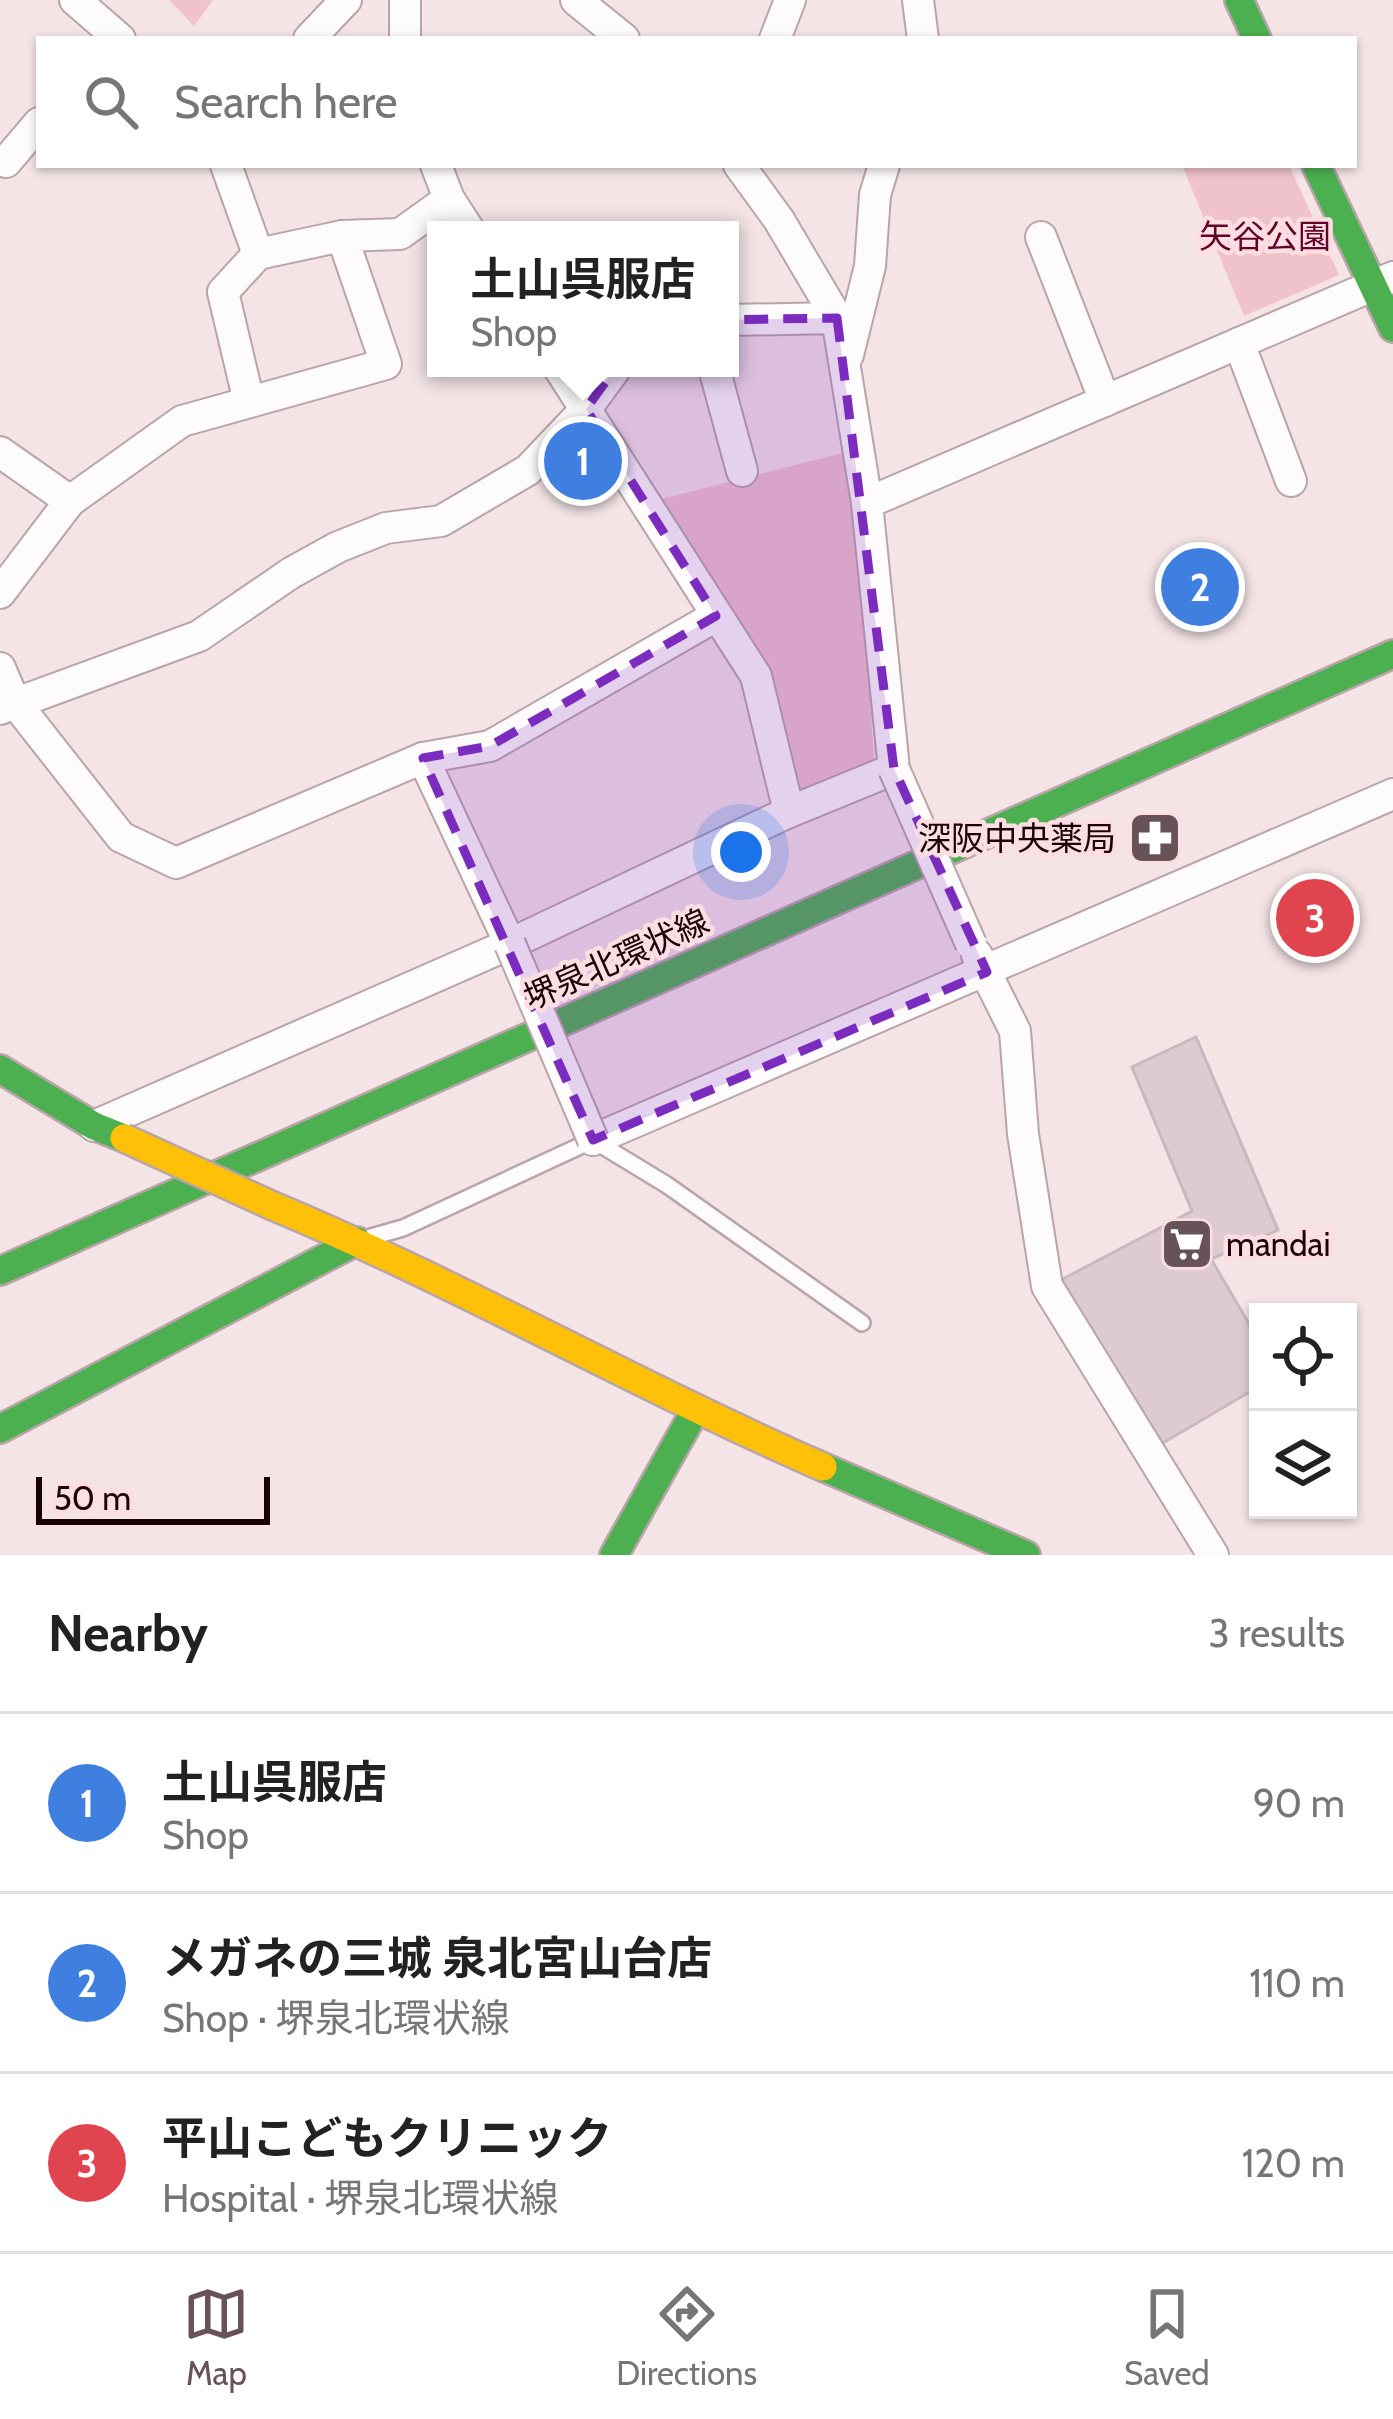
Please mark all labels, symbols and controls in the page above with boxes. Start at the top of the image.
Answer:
search box [36,36,1357,168]
icon: search [78,69,144,135]
text: Search here [174,75,398,129]
park label: 矢谷公園 [1199,216,1331,256]
popup [427,221,739,377]
text: 土山呉服店 [470,252,696,306]
text: Shop [470,308,557,356]
pin: 1 [544,416,622,506]
pin: 2 [1161,542,1239,632]
pharmacy icon: 深阪中央薬局 [1127,810,1183,866]
place label: 深阪中央薬局 [918,818,1116,858]
your location [711,822,771,882]
pin: 3 [1276,873,1354,963]
street label: 堺泉北環状線 [517,900,715,1018]
supermarket icon: mandai [1159,1216,1215,1272]
place label: mandai [1226,1224,1330,1264]
map controls [1249,1303,1357,1519]
button: locate [1249,1303,1357,1411]
button: layers [1249,1411,1357,1519]
scale bar [36,1471,270,1524]
text: 50 m [54,1478,131,1518]
text: Nearby [48,1602,208,1664]
text: 3 results [1208,1609,1345,1657]
text: 土山呉服店 [162,1755,387,1809]
text: 1 [80,1779,94,1827]
text: 90 m [1253,1779,1345,1827]
text: Shop [162,1811,249,1859]
text: メガネの三城 泉北宮山台店 [162,1931,712,1985]
text: 2 [77,1959,97,2007]
text: 110 m [1249,1959,1345,2007]
text: Shop · 堺泉北環状線 [162,1994,510,2042]
text: 平山こどもクリニック [162,2111,612,2165]
text: 3 [76,2139,98,2187]
text: 120 m [1242,2139,1345,2187]
text: Hospital · 堺泉北環状線 [162,2174,558,2222]
tab: Map [183,2281,249,2393]
tab: Directions [616,2281,757,2393]
tab: Saved [1124,2281,1210,2393]

